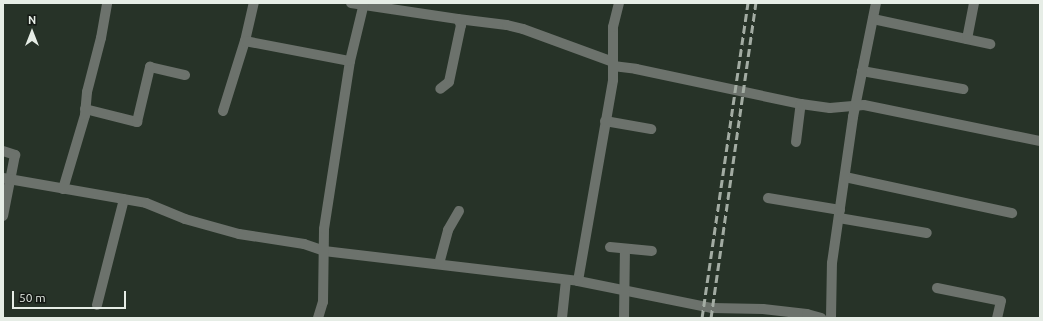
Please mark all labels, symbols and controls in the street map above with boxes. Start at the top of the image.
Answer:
north arrow [12,12,52,52]
text: N [28,14,36,26]
scale bar [14,283,128,309]
text: 50 m [19,291,46,304]

